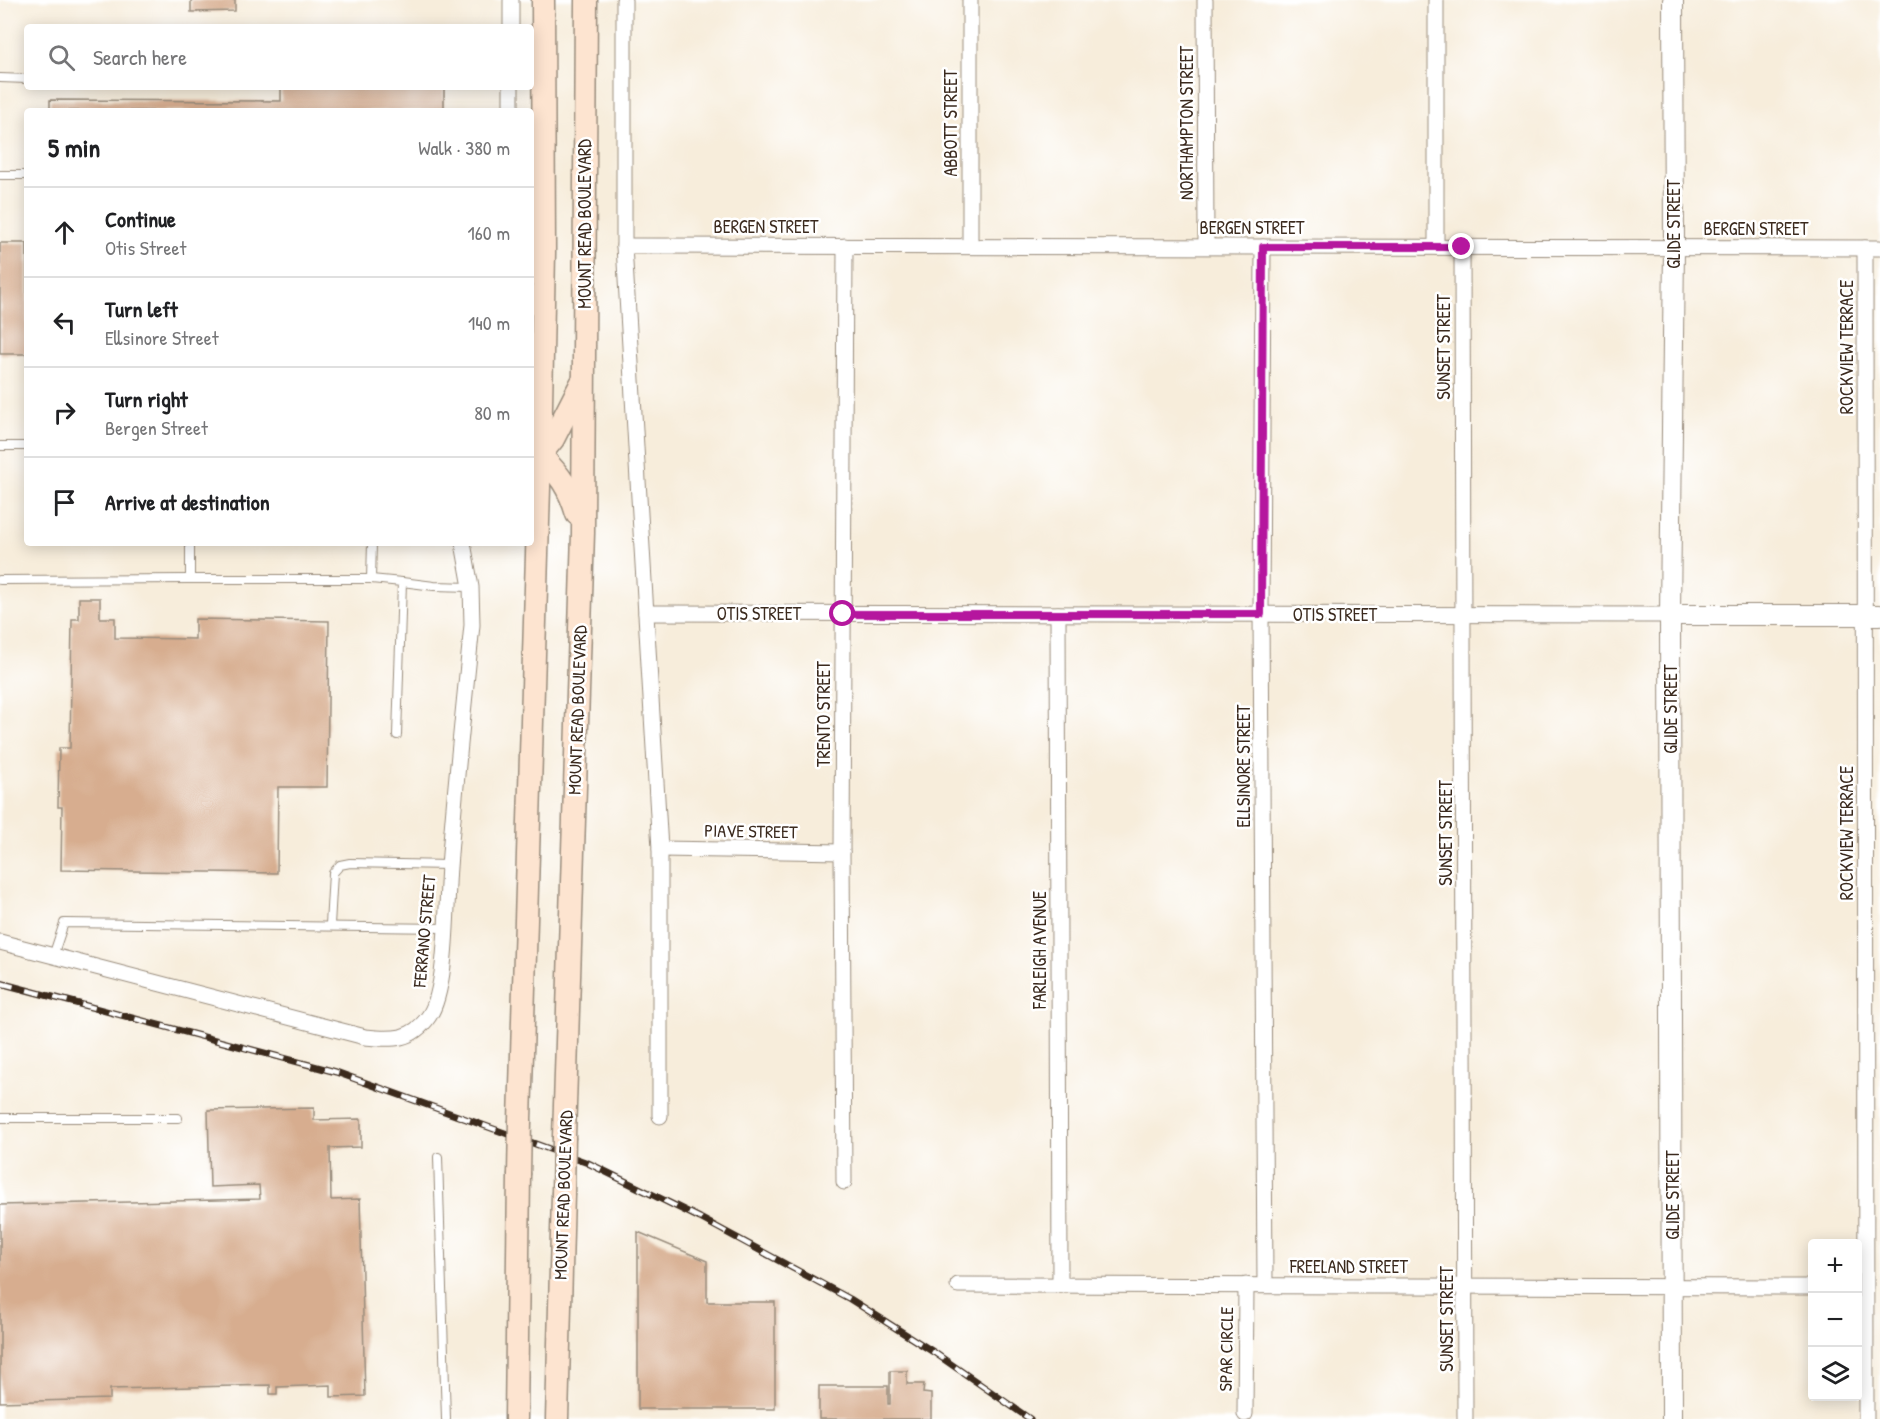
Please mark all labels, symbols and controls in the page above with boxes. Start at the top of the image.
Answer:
search box [24,24,534,90]
icon: search [45,41,78,74]
text: Search here [93,42,187,72]
street label: NORTHAMPTON STREET [1174,45,1199,200]
street label: ABBOTT STREET [938,69,963,177]
text: 5 min [48,130,100,165]
text: Walk · 380 m [418,134,510,161]
street label: MOUNT READ BOULEVARD [572,139,597,309]
street label: GLIDE STREET [1661,179,1686,269]
text: Continue [105,204,176,234]
street label: BERGEN STREET [714,214,819,239]
street label: BERGEN STREET [1200,215,1305,240]
icon: ahead [48,216,81,249]
street label: BERGEN STREET [1704,216,1809,241]
text: 160 m [468,219,510,246]
route end [1448,233,1474,259]
text: Otis Street [105,234,186,261]
street label: ROCKVIEW TERRACE [1834,280,1859,414]
text: Turn left [105,294,178,324]
street label: SUNSET STREET [1431,294,1456,400]
icon: left [48,306,81,339]
text: 140 m [468,309,510,336]
text: Ellsinore Street [105,324,219,351]
text: Turn right [105,384,188,414]
icon: right [48,396,81,429]
text: 80 m [474,399,510,426]
text: Bergen Street [105,414,208,441]
icon: arrive [48,486,81,519]
text: Arrive at destination [105,487,270,517]
route start [829,600,855,626]
street label: OTIS STREET [717,601,802,626]
street label: OTIS STREET [1293,602,1378,627]
street label: MOUNT READ BOULEVARD [562,624,592,795]
street label: TRENTO STREET [811,660,836,767]
street label: GLIDE STREET [1658,664,1683,754]
street label: ELLSINORE STREET [1231,704,1256,827]
street label: ROCKVIEW TERRACE [1834,766,1859,900]
street label: SUNSET STREET [1433,780,1458,886]
street label: PIAVE STREET [704,818,798,844]
street label: FERRANO STREET [407,873,441,989]
street label: FARLEIGH AVENUE [1027,891,1052,1010]
street label: MOUNT READ BOULEVARD [548,1109,578,1280]
street label: GLIDE STREET [1660,1150,1685,1240]
map controls [1808,1239,1862,1401]
button: + [1808,1239,1862,1293]
street label: FREELAND STREET [1289,1254,1408,1279]
street label: SUNSET STREET [1434,1266,1459,1372]
button: − [1808,1293,1862,1347]
street label: SPAR CIRCLE [1213,1306,1239,1392]
button: layers [1808,1347,1862,1401]

